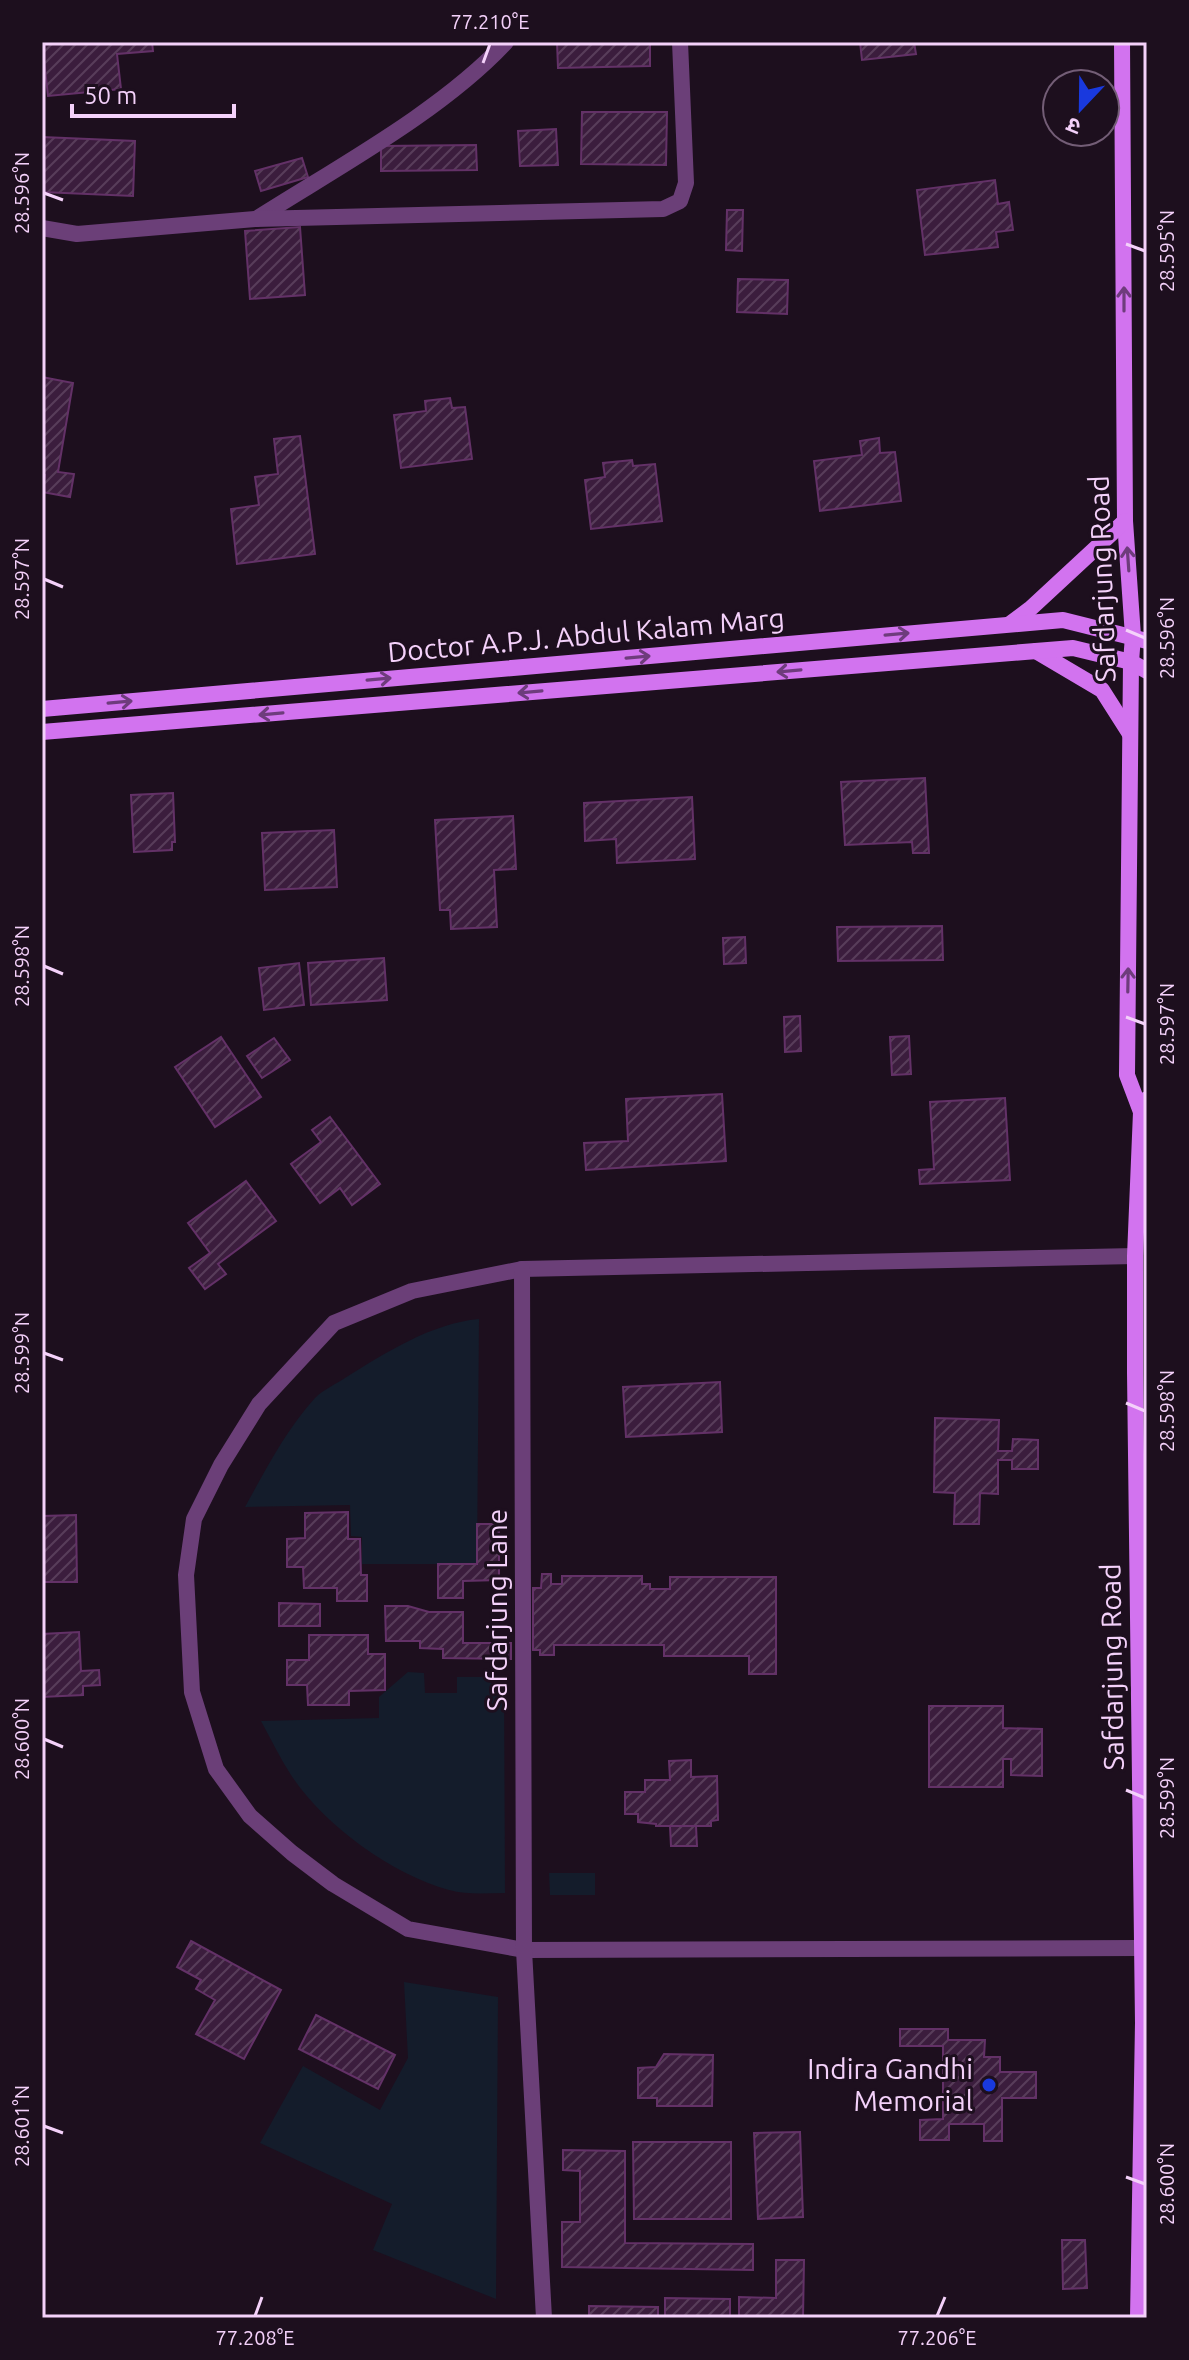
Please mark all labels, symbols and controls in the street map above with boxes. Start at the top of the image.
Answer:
text: 77.210°E [451,10,530,33]
scale bar [72,68,234,118]
north arrow [1041,68,1121,148]
text: 50 m [84,82,137,109]
text: उ [1062,113,1084,141]
text: 28.596°N [10,152,33,234]
text: 28.595°N [1155,210,1178,292]
one-way arrow [1116,286,1132,313]
street label: Safdarjung Road [1082,475,1121,683]
text: 28.597°N [10,538,33,620]
one-way arrow [1120,546,1135,573]
text: 28.596°N [1155,597,1178,679]
street label: Doctor A.P.J. Abdul Kalam Marg [386,602,786,667]
one-way arrow [883,627,910,642]
one-way arrow [624,649,651,664]
one-way arrow [776,664,803,679]
one-way arrow [365,672,392,687]
one-way arrow [517,685,544,700]
one-way arrow [106,694,133,709]
one-way arrow [258,706,285,721]
text: 28.598°N [10,925,33,1007]
one-way arrow [1120,967,1136,994]
text: 28.597°N [1155,983,1178,1065]
text: 28.599°N [10,1312,33,1394]
text: 28.598°N [1155,1370,1178,1452]
street label: Safdarjung Lane [481,1509,512,1711]
street label: Safdarjung Road [1094,1563,1129,1771]
text: 28.600°N [10,1698,33,1780]
text: 28.599°N [1155,1757,1178,1839]
place label: Indira Gandhi Memorial [807,2053,973,2116]
marker: Indira Gandhi Memorial [980,2076,998,2094]
text: 28.601°N [10,2085,33,2167]
text: 28.600°N [1155,2143,1178,2225]
text: 77.208°E [216,2326,295,2349]
text: 77.206°E [898,2326,977,2349]

